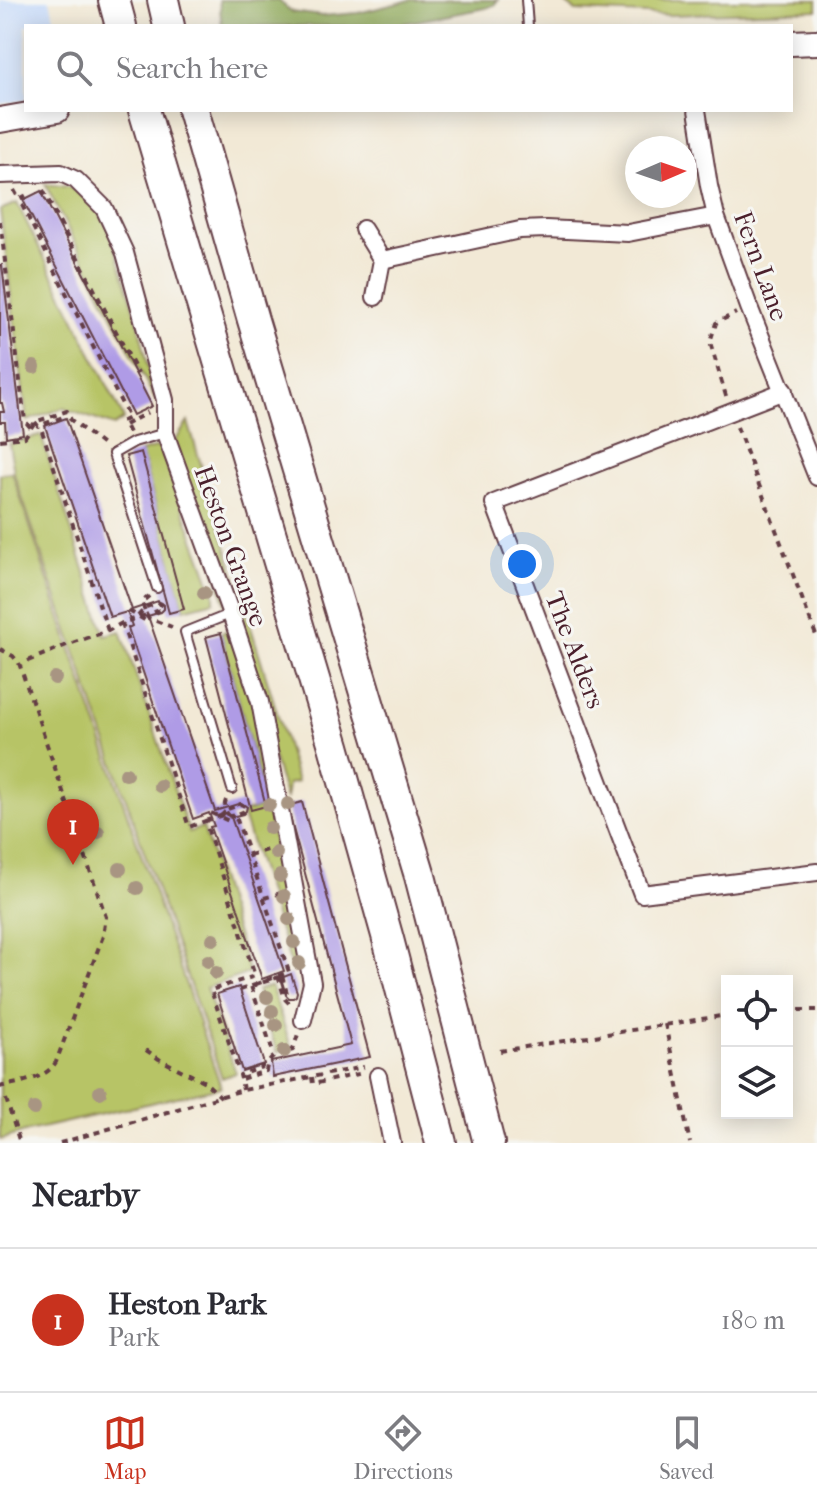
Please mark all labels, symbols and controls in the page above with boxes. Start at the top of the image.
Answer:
search box [24,24,793,112]
icon: search [52,46,96,90]
text: Search here [116,51,268,86]
north arrow [625,136,697,208]
street label: Fern Lane [727,207,795,325]
street label: Heston Grange [188,461,275,631]
your location [502,544,542,584]
street label: The Alders [539,587,611,713]
pin: 1 [47,799,99,865]
map controls [721,975,793,1119]
button: locate [721,975,793,1047]
button: layers [721,1047,793,1119]
text: Nearby [32,1175,139,1215]
text: Heston Park [108,1287,267,1322]
text: 1 [53,1305,63,1336]
text: 180 m [721,1305,785,1336]
text: Park [108,1322,160,1353]
tab: Map [103,1411,147,1485]
tab: Directions [354,1411,453,1485]
tab: Saved [659,1411,714,1485]

